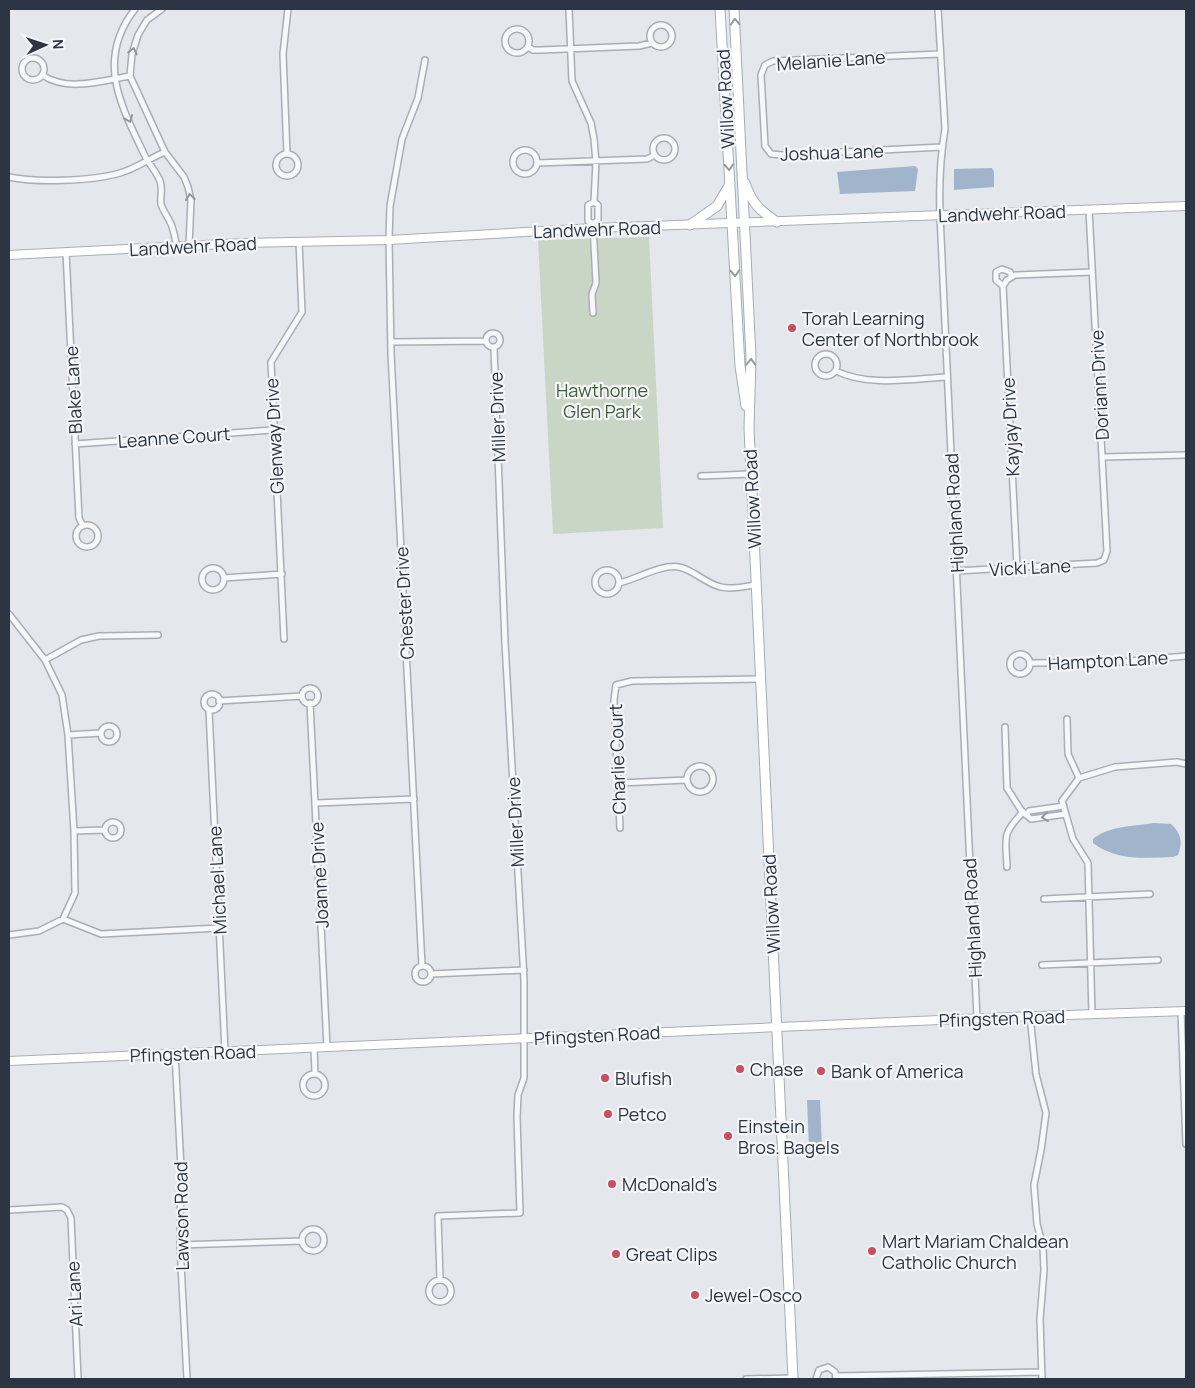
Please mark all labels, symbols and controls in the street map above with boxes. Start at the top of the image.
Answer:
one-way arrow [730,18,740,26]
north arrow [20,20,70,70]
text: N [49,39,68,50]
street label: Melanie Lane [776,44,886,76]
one-way arrow [128,46,138,55]
street label: Willow Road [710,49,740,149]
one-way arrow [122,114,133,123]
street label: Joshua Lane [780,138,884,166]
one-way arrow [723,163,734,171]
one-way arrow [185,193,196,201]
street label: Landwehr Road [938,199,1066,227]
street label: Landwehr Road [533,215,661,243]
street label: Landwehr Road [129,231,257,261]
one-way arrow [729,269,740,277]
place label: Torah Learning Center of Northbrook [802,306,980,351]
marker: Torah Learning Center of Northbrook [786,322,798,334]
street label: Doriann Drive [1084,329,1114,441]
street label: Blake Lane [59,345,87,435]
one-way arrow [746,358,756,366]
street label: Miller Drive [483,371,511,463]
street label: Kayjay Drive [995,377,1025,477]
street label: Glenway Drive [259,378,289,494]
park label: Hawthorne Glen Park [556,378,648,423]
street label: Leanne Court [117,421,231,453]
street label: Willow Road [737,449,767,549]
street label: Highland Road [939,453,969,573]
street label: Chester Drive [389,546,419,660]
street label: Vicki Lane [989,553,1071,581]
street label: Hampton Lane [1047,645,1169,675]
street label: Charlie Court [603,703,631,815]
street label: Miller Drive [501,776,529,868]
one-way arrow [1041,811,1049,822]
street label: Joanne Drive [304,821,334,929]
street label: Michael Lane [202,825,232,935]
street label: Willow Road [756,854,786,954]
street label: Highland Road [957,858,987,978]
street label: Pfingsten Road [938,1004,1066,1032]
street label: Pfingsten Road [533,1020,661,1050]
street label: Pfingsten Road [129,1039,257,1067]
place label: Chase [750,1057,804,1081]
place label: Bank of America [831,1059,964,1083]
marker: Chase [734,1063,746,1075]
marker: Bank of America [815,1065,827,1077]
place label: Blufish [615,1066,672,1090]
marker: Blufish [599,1072,611,1084]
place label: Petco [618,1102,667,1126]
marker: Petco [602,1108,614,1120]
place label: Einstein Bros. Bagels [738,1114,839,1159]
marker: Einstein Bros. Bagels [722,1130,734,1142]
street label: Lawson Road [168,1161,194,1271]
place label: McDonald's [622,1172,717,1196]
marker: McDonald's [606,1178,618,1190]
place label: Mart Mariam Chaldean Catholic Church [882,1229,1069,1274]
place label: Great Clips [626,1242,717,1266]
marker: Mart Mariam Chaldean Catholic Church [866,1245,878,1257]
marker: Great Clips [610,1248,622,1260]
street label: Ari Lane [60,1260,88,1328]
place label: Jewel-Osco [705,1283,802,1307]
marker: Jewel-Osco [689,1289,701,1301]

